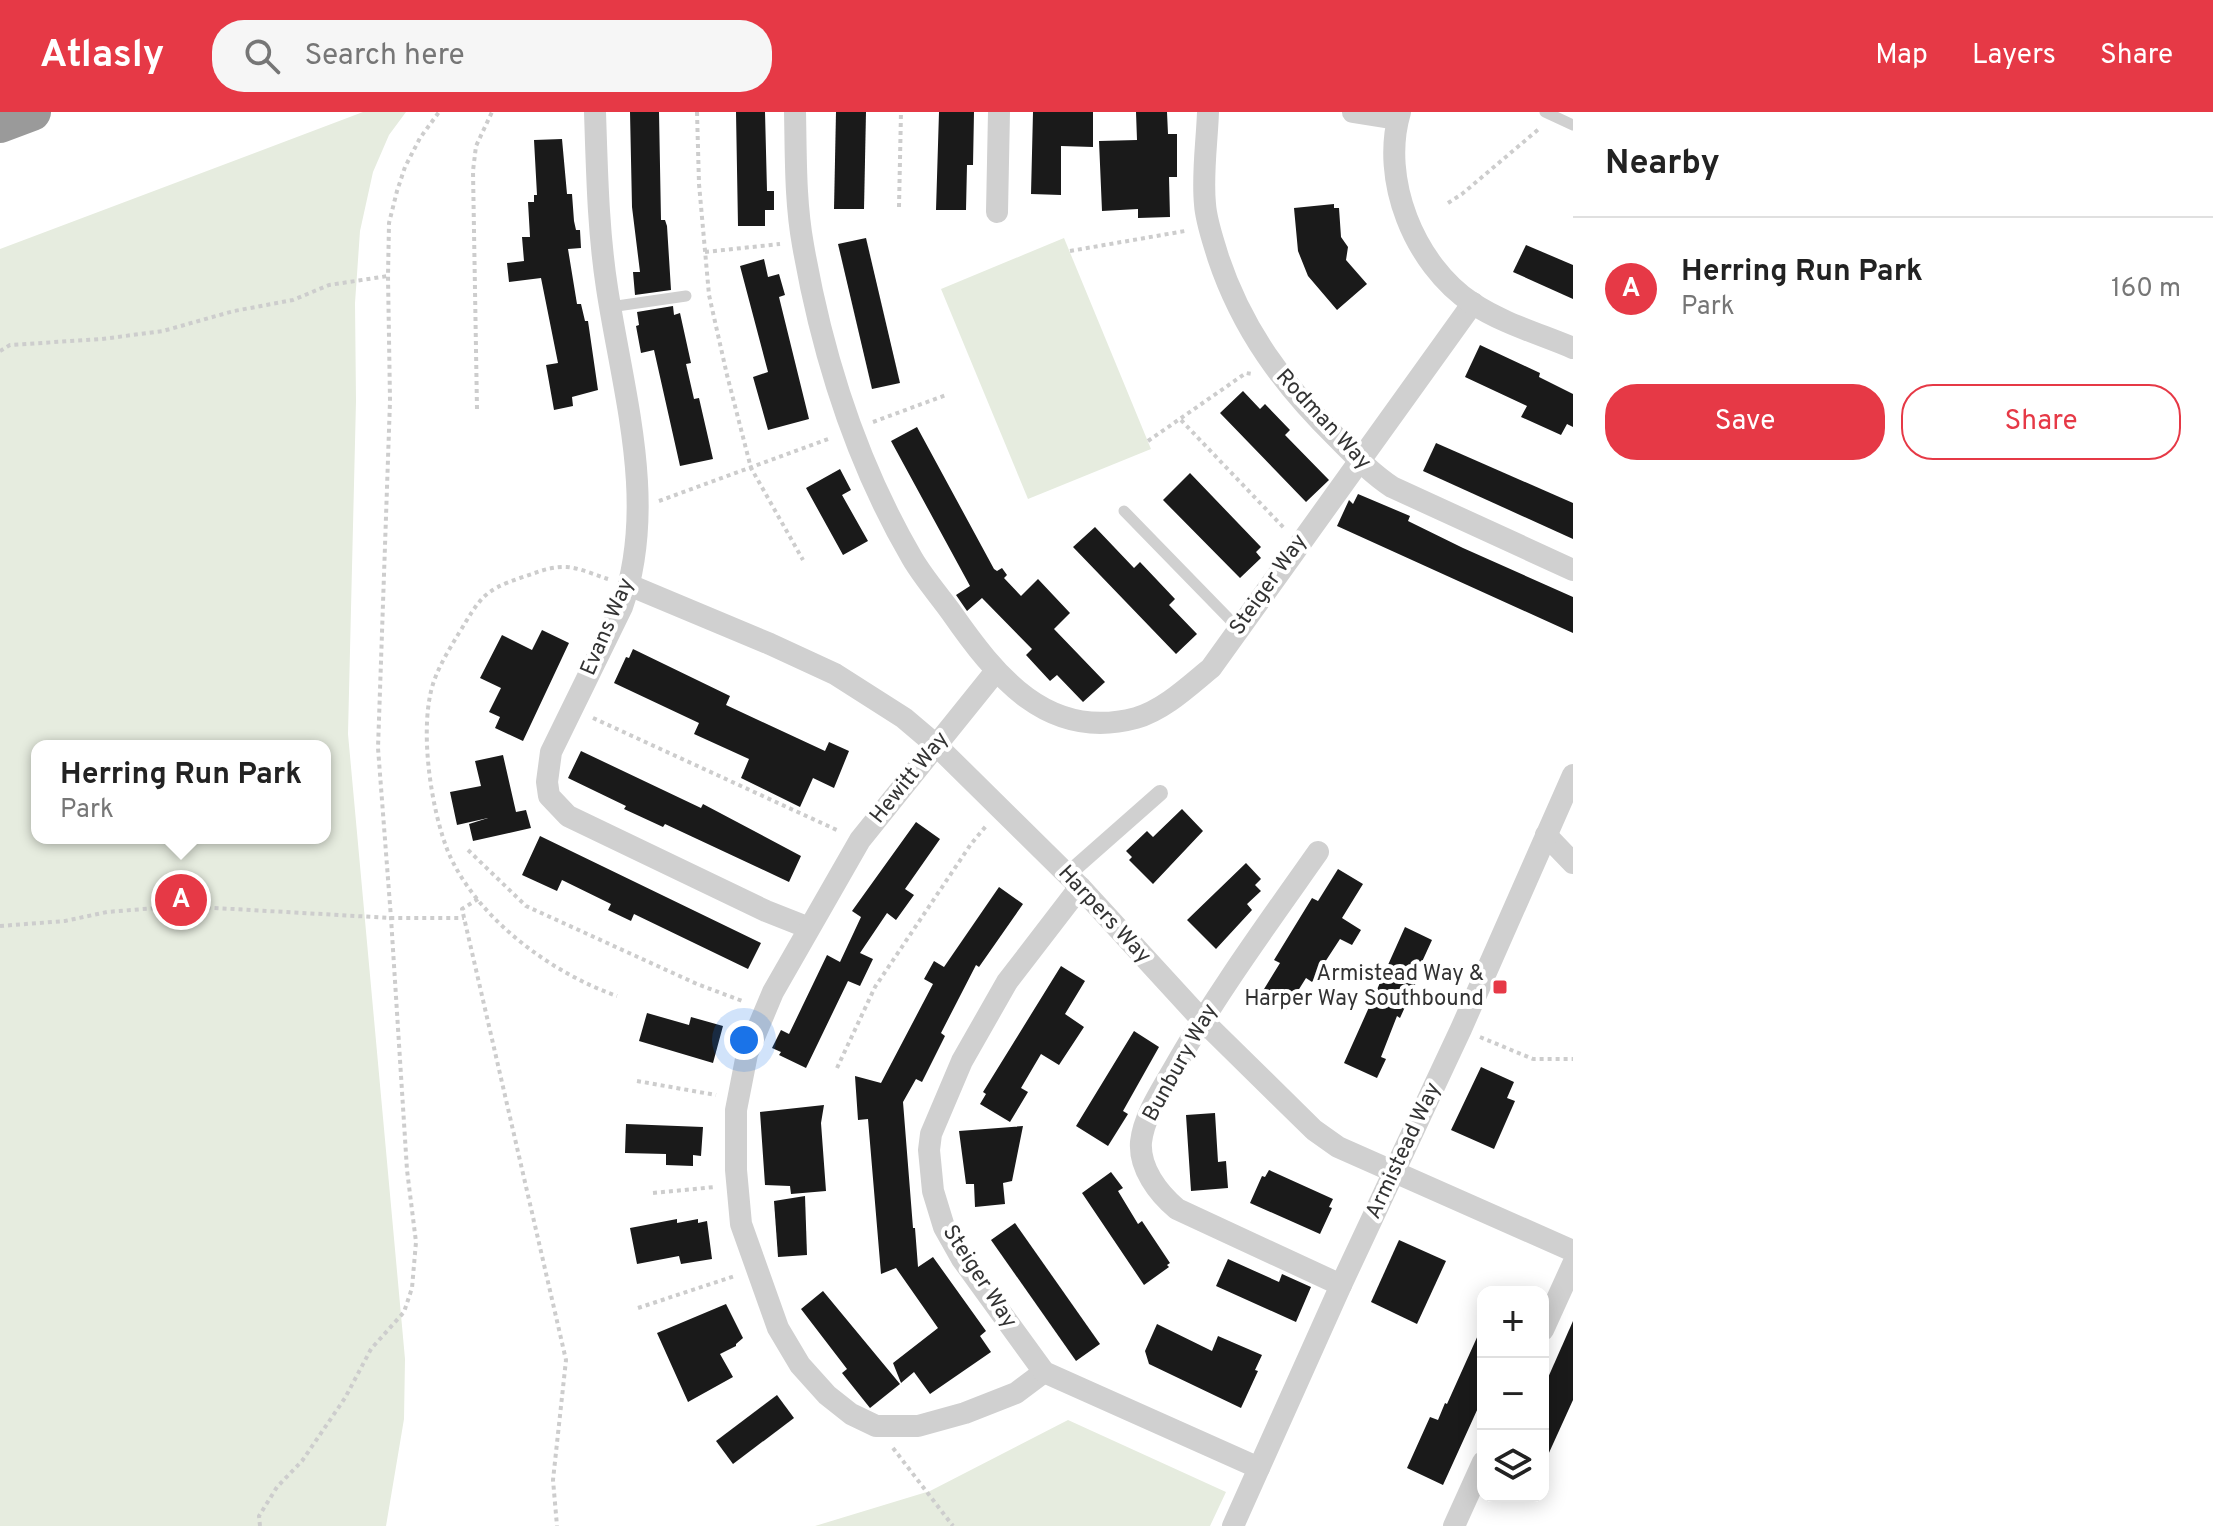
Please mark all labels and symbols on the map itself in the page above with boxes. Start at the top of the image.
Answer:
street label: Rodman Way [1270,364,1376,476]
street label: Steiger Way [1224,529,1314,641]
street label: Evans Way [575,574,641,680]
street label: Hewitt Way [865,727,955,829]
street label: Harpers Way [1052,860,1156,970]
pin: A [155,870,207,930]
place label: Armistead Way & Harper Way Southbound [1244,961,1484,1013]
marker: Armistead Way & Harper Way Southbound [1491,978,1509,996]
street label: Bunbury Way [1138,999,1224,1127]
your location [724,1020,764,1060]
street label: Armistead Way [1361,1078,1447,1224]
street label: Steiger Way [936,1220,1022,1334]

